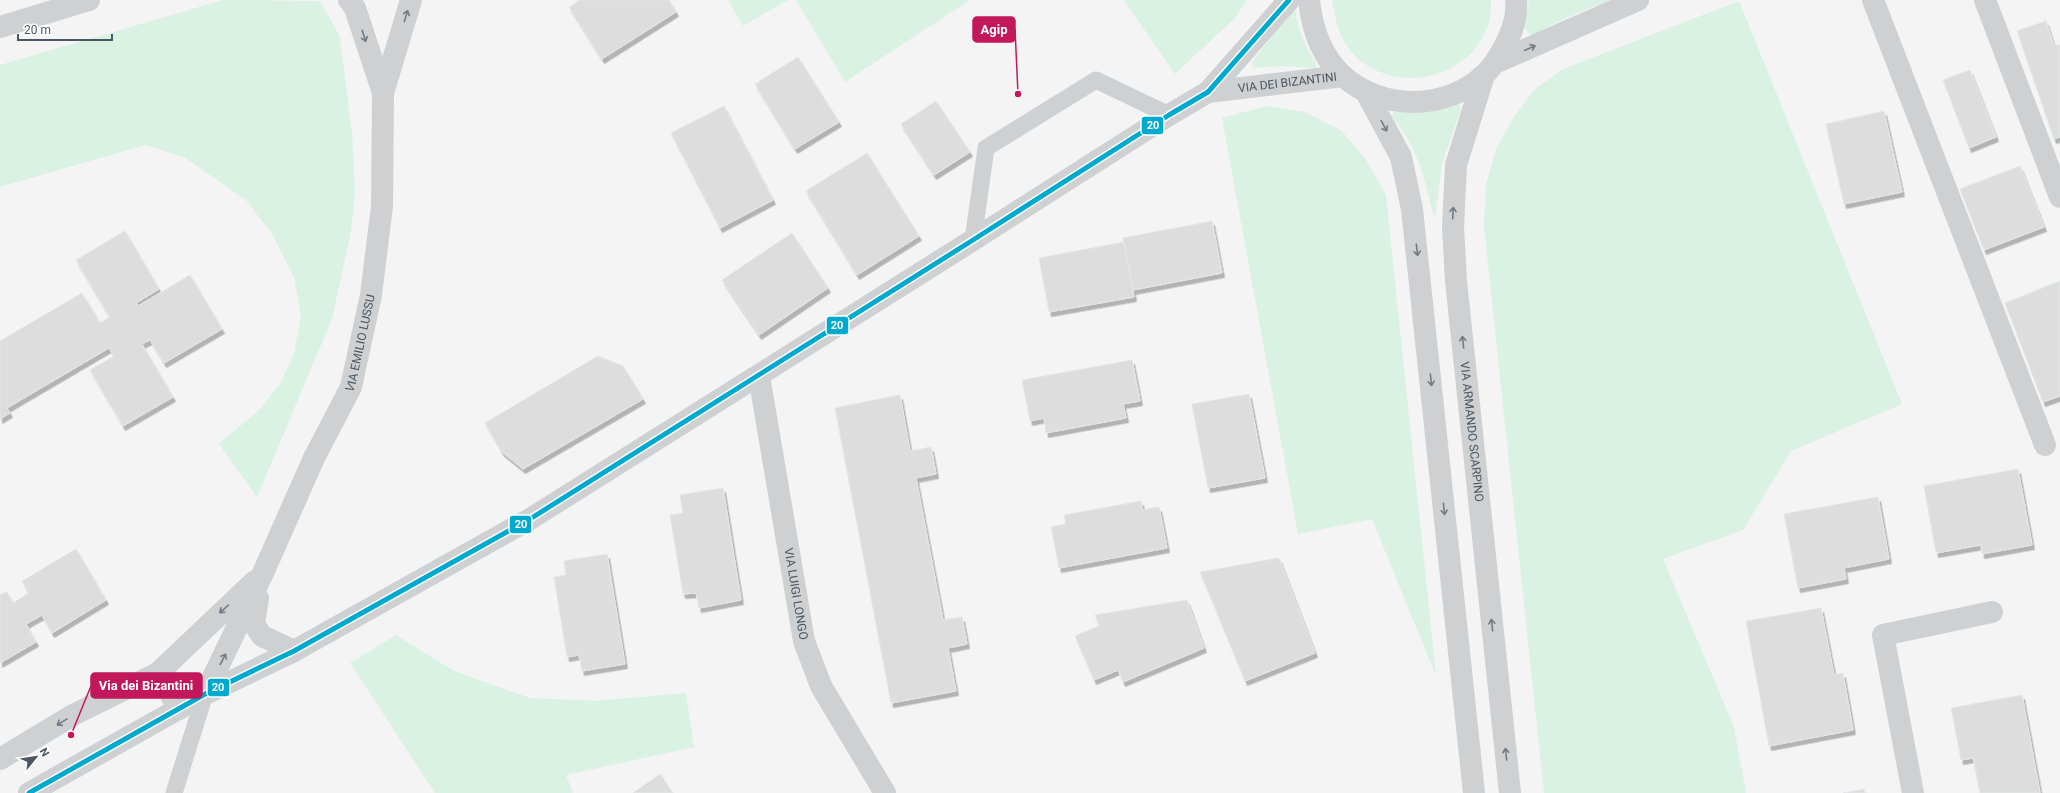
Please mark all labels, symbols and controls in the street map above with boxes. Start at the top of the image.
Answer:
one-way arrow [403,10,411,22]
scale bar [18,16,112,42]
callout: Agip [973,17,1015,42]
text: Agip [981,22,1007,37]
text: 20 m [24,23,51,37]
one-way arrow [361,29,368,42]
one-way arrow [1524,43,1536,51]
street label: VIA DEI BIZANTINI [1237,70,1338,95]
line badge: 20 [1141,116,1164,135]
text: 20 [1147,119,1159,132]
one-way arrow [1381,120,1389,132]
one-way arrow [1450,207,1457,220]
one-way arrow [1413,243,1421,256]
street label: VIA EMILIO LUSSU [343,293,378,394]
line badge: 20 [826,316,849,335]
text: 20 [831,319,843,332]
one-way arrow [1459,336,1466,349]
street label: VIA ARMANDO SCARPINO [1458,361,1486,503]
one-way arrow [1427,373,1435,386]
one-way arrow [1441,502,1448,515]
line badge: 20 [509,515,532,534]
text: 20 [515,518,527,531]
street label: VIA LUIGI LONGO [781,547,811,641]
one-way arrow [219,604,229,614]
one-way arrow [1489,619,1496,632]
one-way arrow [220,654,227,666]
callout: Via dei Bizantini [91,673,202,698]
text: Via dei Bizantini [99,678,193,693]
line badge: 20 [207,678,230,697]
text: 20 [212,681,224,694]
one-way arrow [56,719,68,727]
north arrow [16,737,56,777]
text: N [37,746,52,759]
one-way arrow [1502,748,1510,761]

